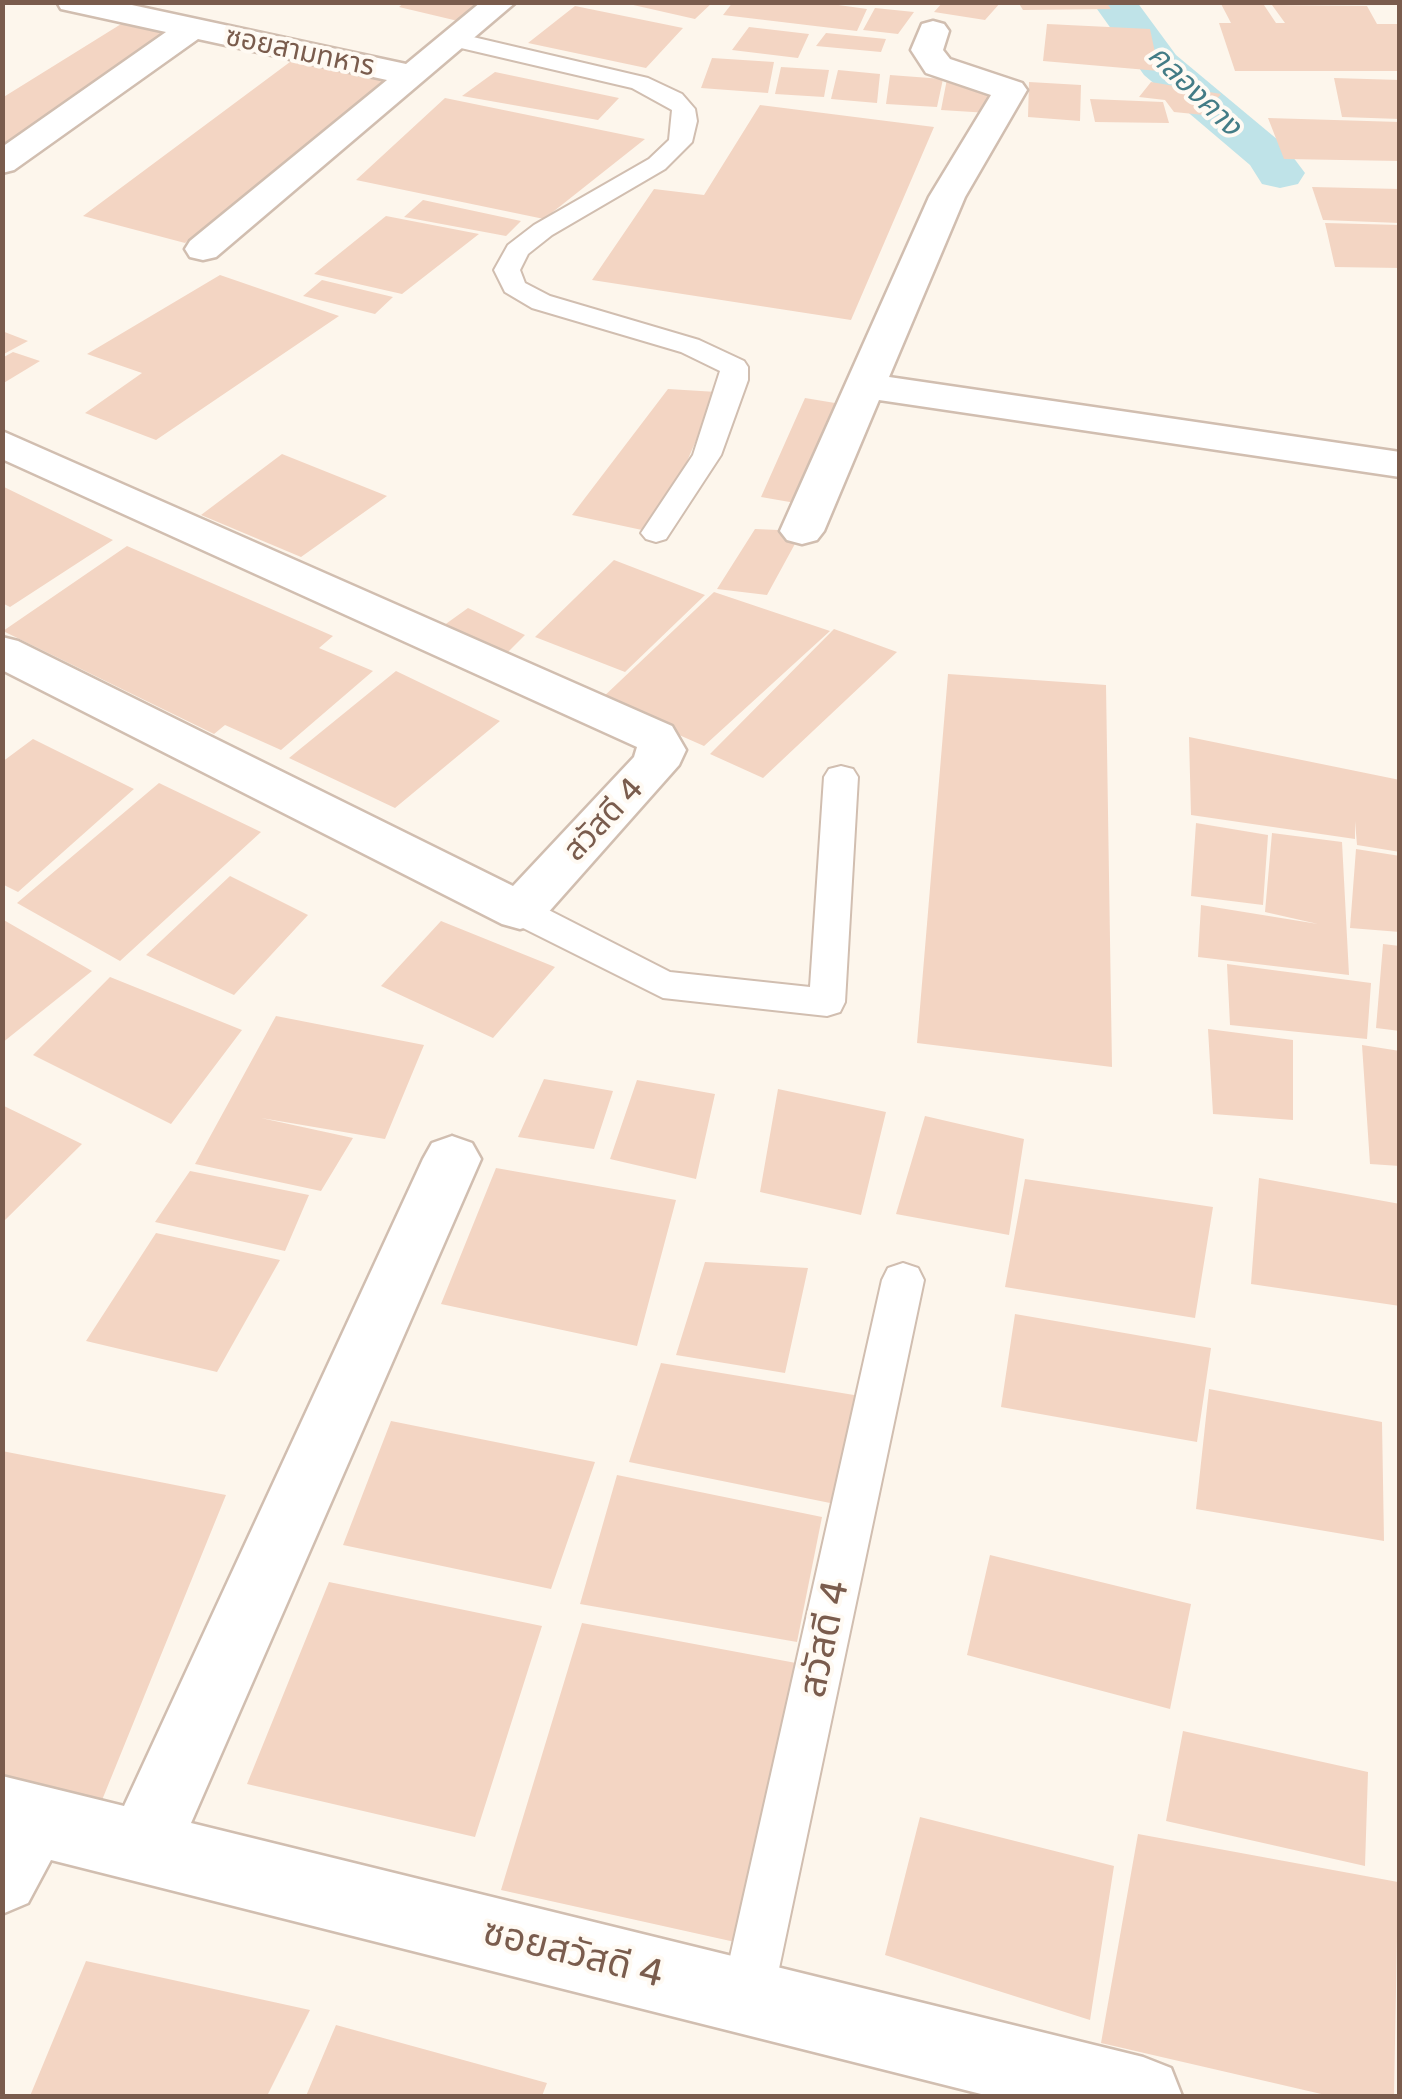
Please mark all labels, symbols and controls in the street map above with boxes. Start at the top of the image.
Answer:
street label: ซอยสามทหาร [222,20,378,84]
water label: คลองคาง [1140,38,1248,144]
street label: สวัสดี 4 [556,770,652,870]
street label: สวัสดี 4 [790,1576,860,1702]
street label: ซอยสวัสดี 4 [478,1910,668,1998]

